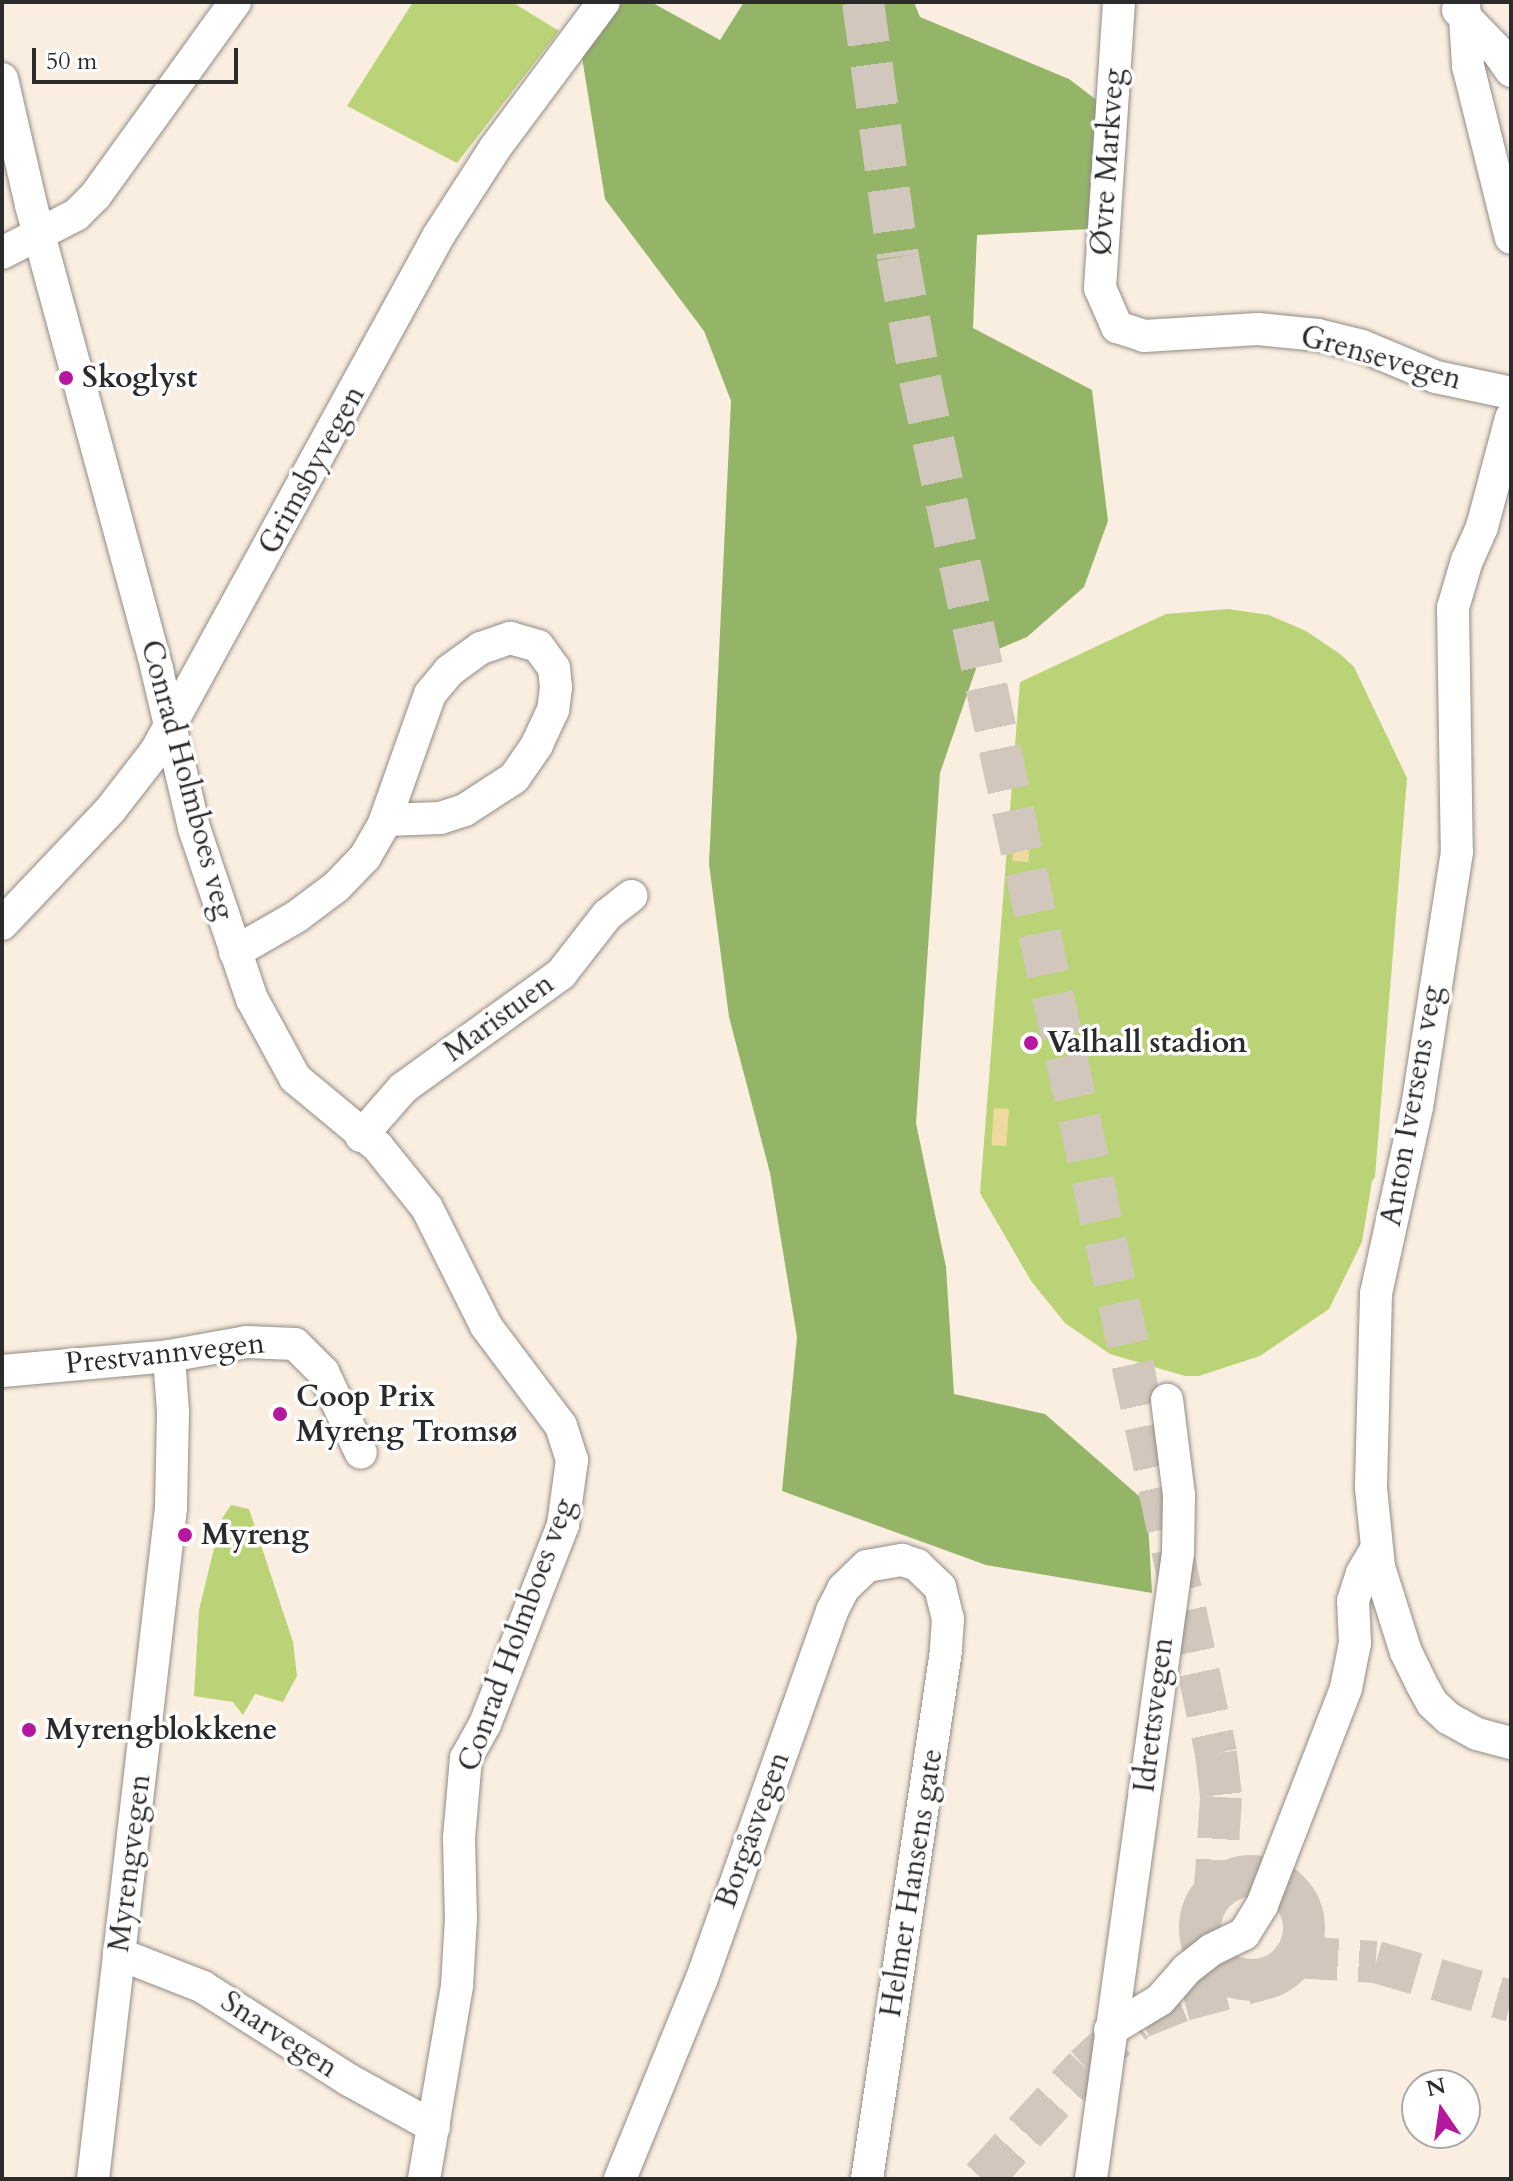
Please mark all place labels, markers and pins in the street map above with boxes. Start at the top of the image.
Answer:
place label: Skoglyst [82,360,197,396]
marker: Skoglyst [57,369,75,387]
place label: Valhall stadion [1047,1025,1247,1061]
marker: Valhall stadion [1022,1034,1040,1052]
place label: Coop Prix Myreng Tromsø [296,1379,517,1450]
marker: Coop Prix Myreng Tromsø [271,1405,289,1423]
place label: Myreng [201,1517,309,1553]
marker: Myreng [176,1526,194,1544]
place label: Myrengblokkene [45,1712,277,1748]
marker: Myrengblokkene [20,1721,38,1739]

